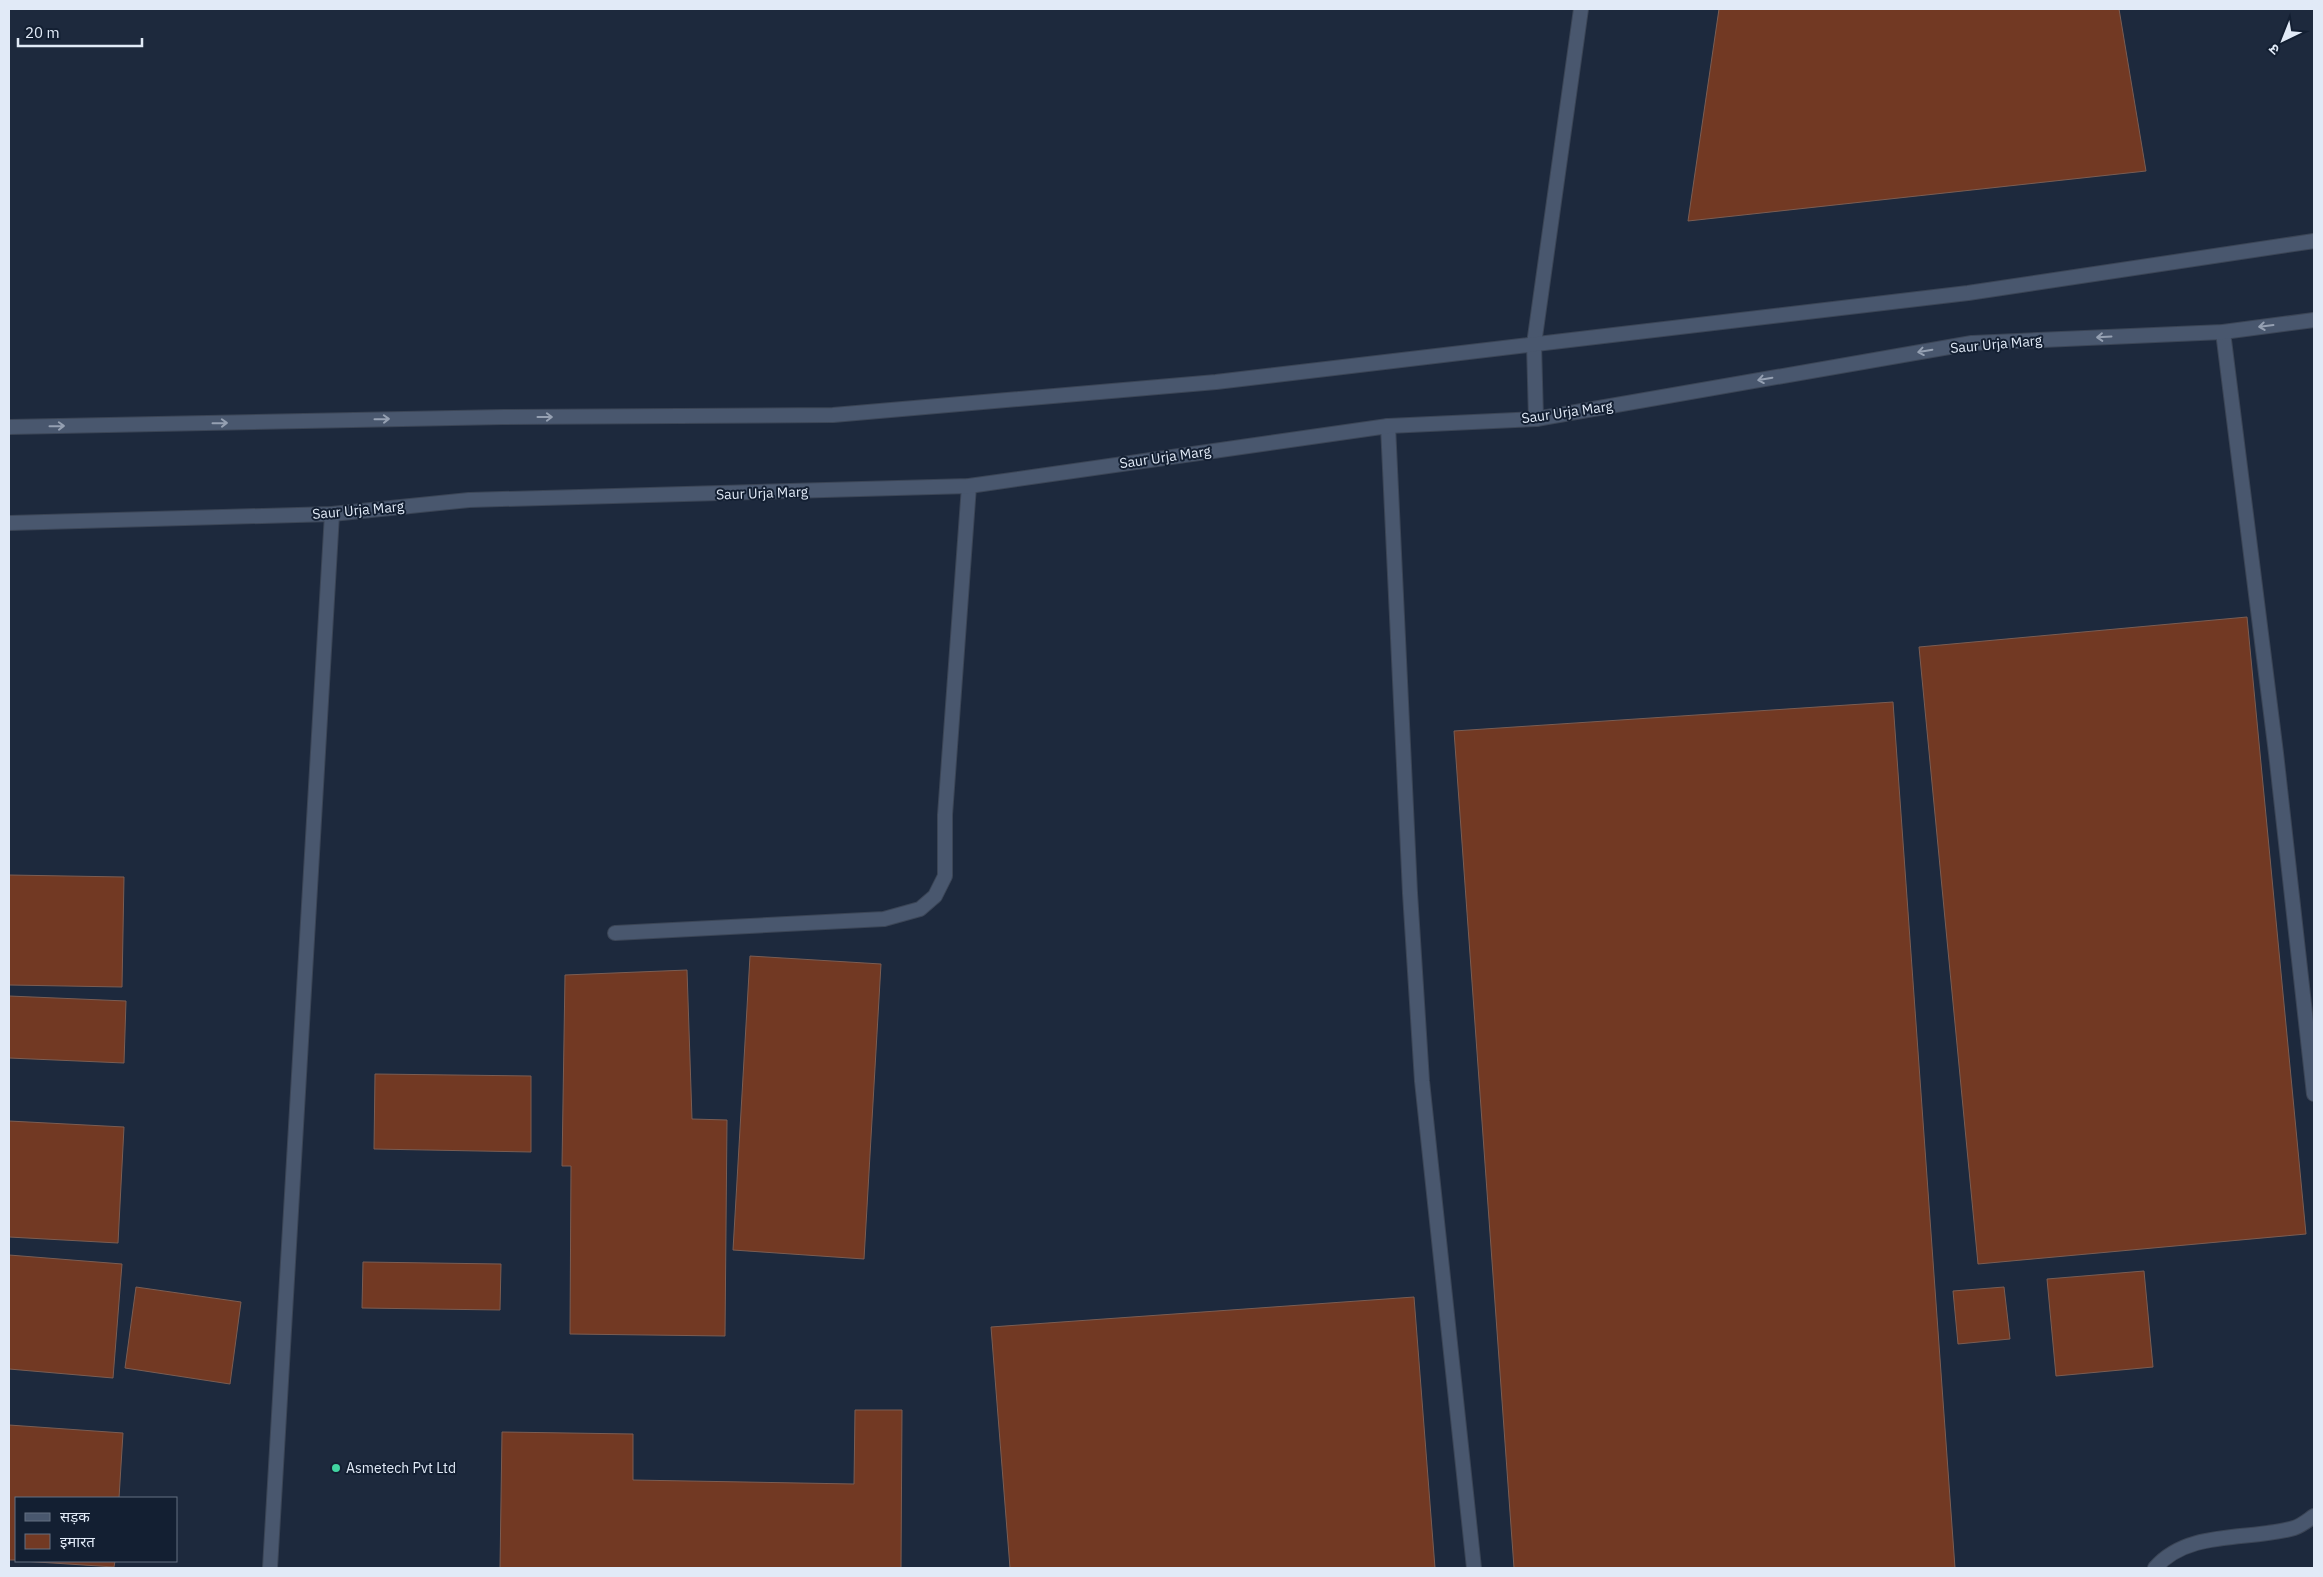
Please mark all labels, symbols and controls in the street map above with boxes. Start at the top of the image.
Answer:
scale bar [18,15,141,47]
north arrow [2258,15,2308,65]
text: 20 m [25,23,60,42]
text: उ [2264,40,2283,59]
one-way arrow [2258,321,2274,331]
street label: Saur Urja Marg [1949,331,2043,357]
one-way arrow [2096,333,2112,342]
one-way arrow [1917,347,1933,357]
one-way arrow [1757,375,1773,385]
street label: Saur Urja Marg [1520,397,1614,427]
one-way arrow [536,412,553,422]
one-way arrow [374,415,390,424]
one-way arrow [212,418,228,427]
one-way arrow [49,421,65,430]
street label: Saur Urja Marg [1118,442,1212,472]
street label: Saur Urja Marg [716,482,809,504]
street label: Saur Urja Marg [311,497,405,523]
place label: Asmetech Pvt Ltd [346,1459,456,1477]
marker: Asmetech Pvt Ltd [330,1462,342,1474]
legend [15,1497,178,1562]
text: सड़क [60,1507,90,1526]
text: इमारत [60,1532,95,1551]

